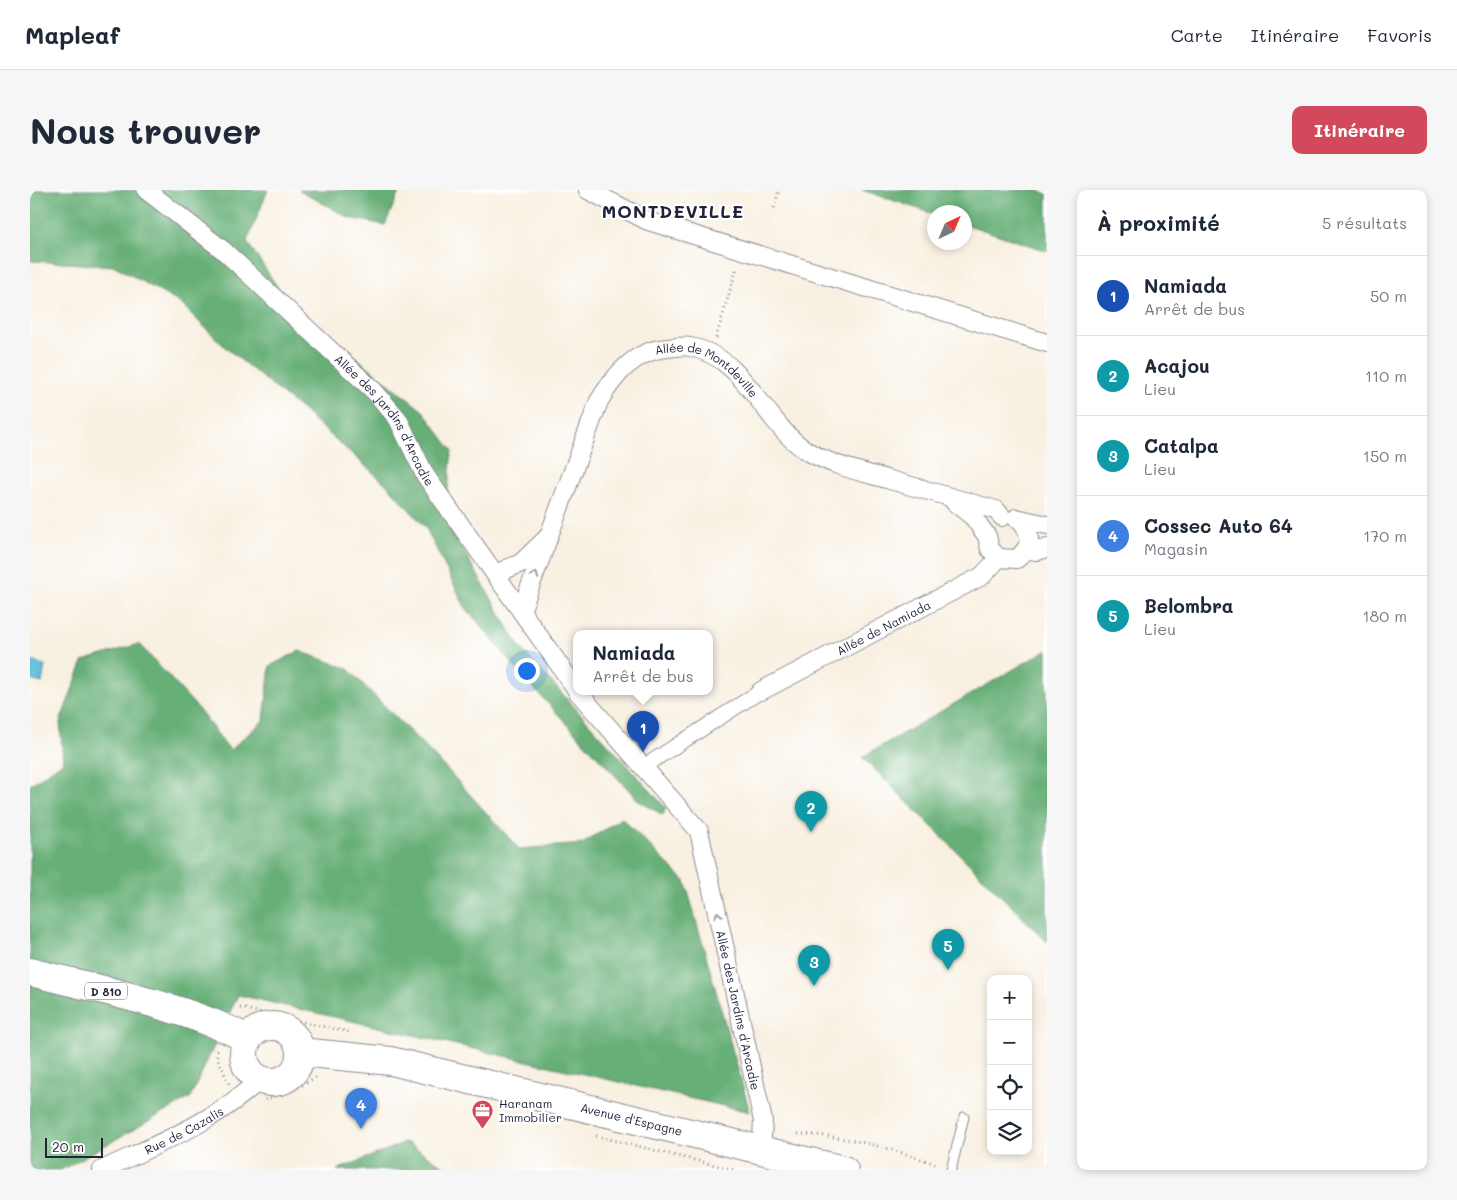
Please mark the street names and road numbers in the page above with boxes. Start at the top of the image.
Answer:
street label: Allée de Montdeville [653,338,762,400]
street label: Allée des jardins d'Arcadie [332,351,438,489]
street label: Allée de Namiada [834,596,933,658]
street label: Allée des Jardins d'Arcadie [713,928,764,1092]
road number: D 810 [85,982,127,999]
street label: Avenue d'Espagne [579,1099,684,1139]
street label: Rue de Cazalis [142,1103,227,1158]

